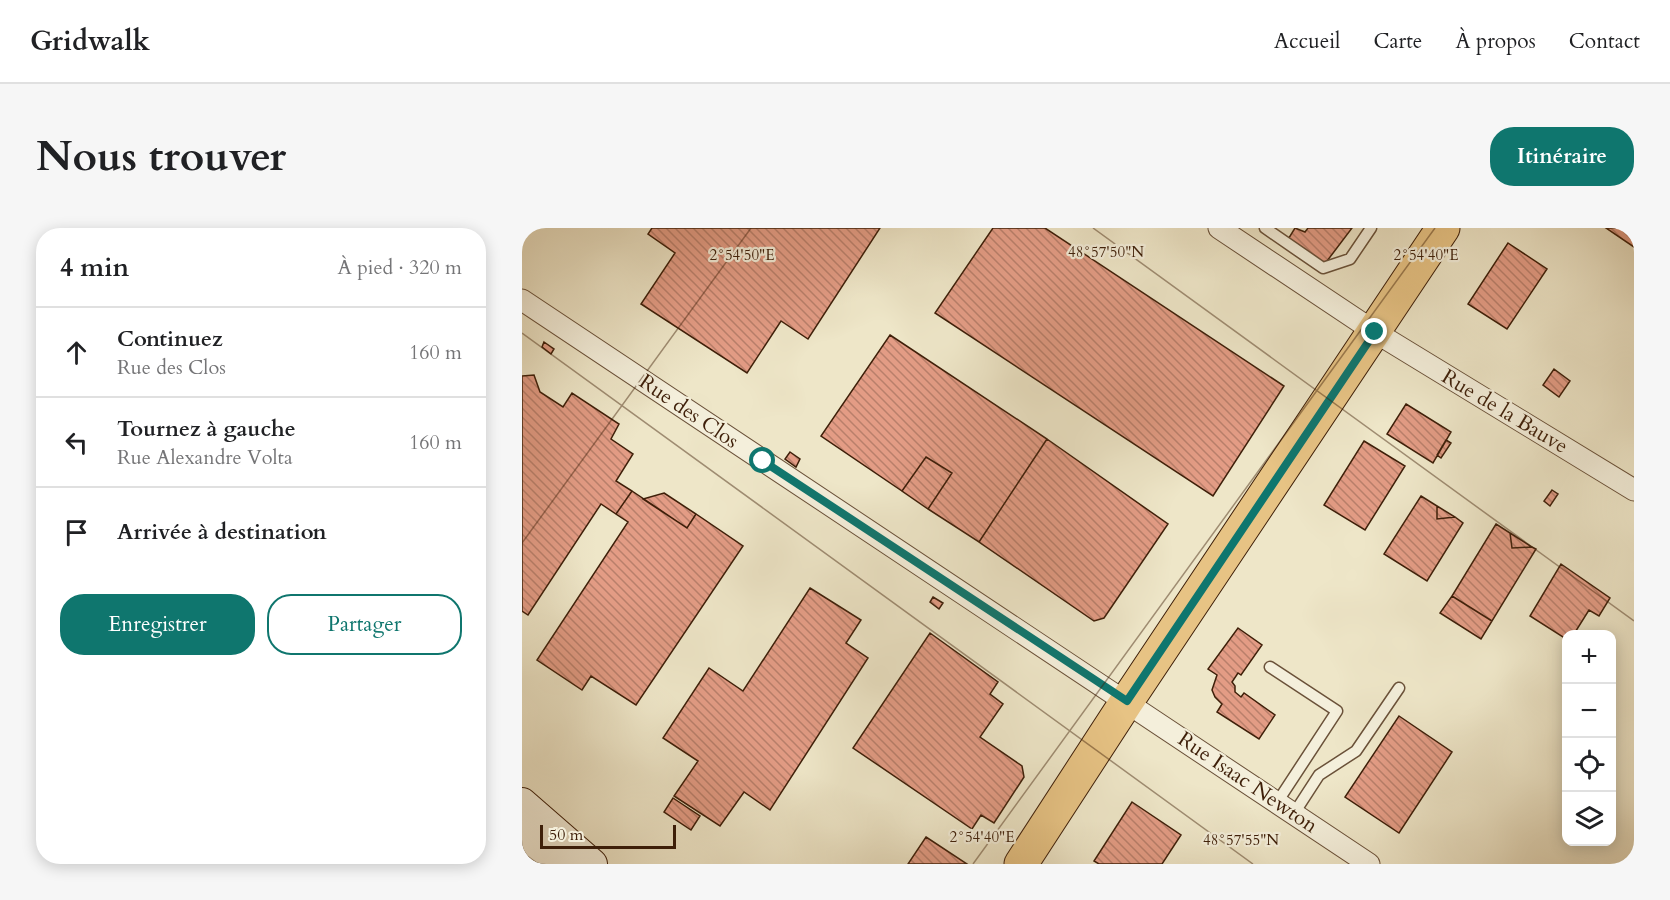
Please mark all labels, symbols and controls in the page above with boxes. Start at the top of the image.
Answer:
text: Gridwalk [30,22,150,60]
text: Accueil [1274,27,1340,56]
text: Carte [1373,27,1422,56]
text: À propos [1455,27,1536,56]
text: Contact [1569,27,1640,56]
button: Itinéraire [1490,127,1634,186]
text: Nous trouver [36,128,286,185]
text: 48°57'50"N [1068,242,1144,262]
text: 2°54'50"E [710,245,774,265]
text: 2°54'40"E [1394,245,1458,265]
text: 4 min [60,250,129,285]
text: À pied · 320 m [338,254,462,281]
route end [1361,318,1387,344]
text: Continuez [117,324,223,354]
icon: ahead [60,336,93,369]
text: 160 m [409,339,462,366]
text: Rue des Clos [117,354,226,381]
street label: Rue de la Bauve [1436,362,1573,461]
street label: Rue des Clos [633,367,744,455]
text: Tournez à gauche [117,414,296,444]
icon: left [60,426,93,459]
text: 160 m [409,429,462,456]
text: Rue Alexandre Volta [117,444,293,471]
route start [749,447,775,473]
icon: arrive [60,516,93,549]
text: Arrivée à destination [117,517,327,547]
button: Enregistrer [60,594,255,655]
button: Partager [267,594,462,655]
map controls [1562,630,1616,846]
button: + [1562,630,1616,684]
button: − [1562,684,1616,738]
street label: Rue Isaac Newton [1172,725,1323,840]
button: locate [1562,738,1616,792]
button: layers [1562,792,1616,846]
scale bar [540,822,676,850]
text: 50 m [549,824,583,846]
text: 2°54'40"E [950,827,1014,847]
text: 48°57'55"N [1203,830,1279,850]

